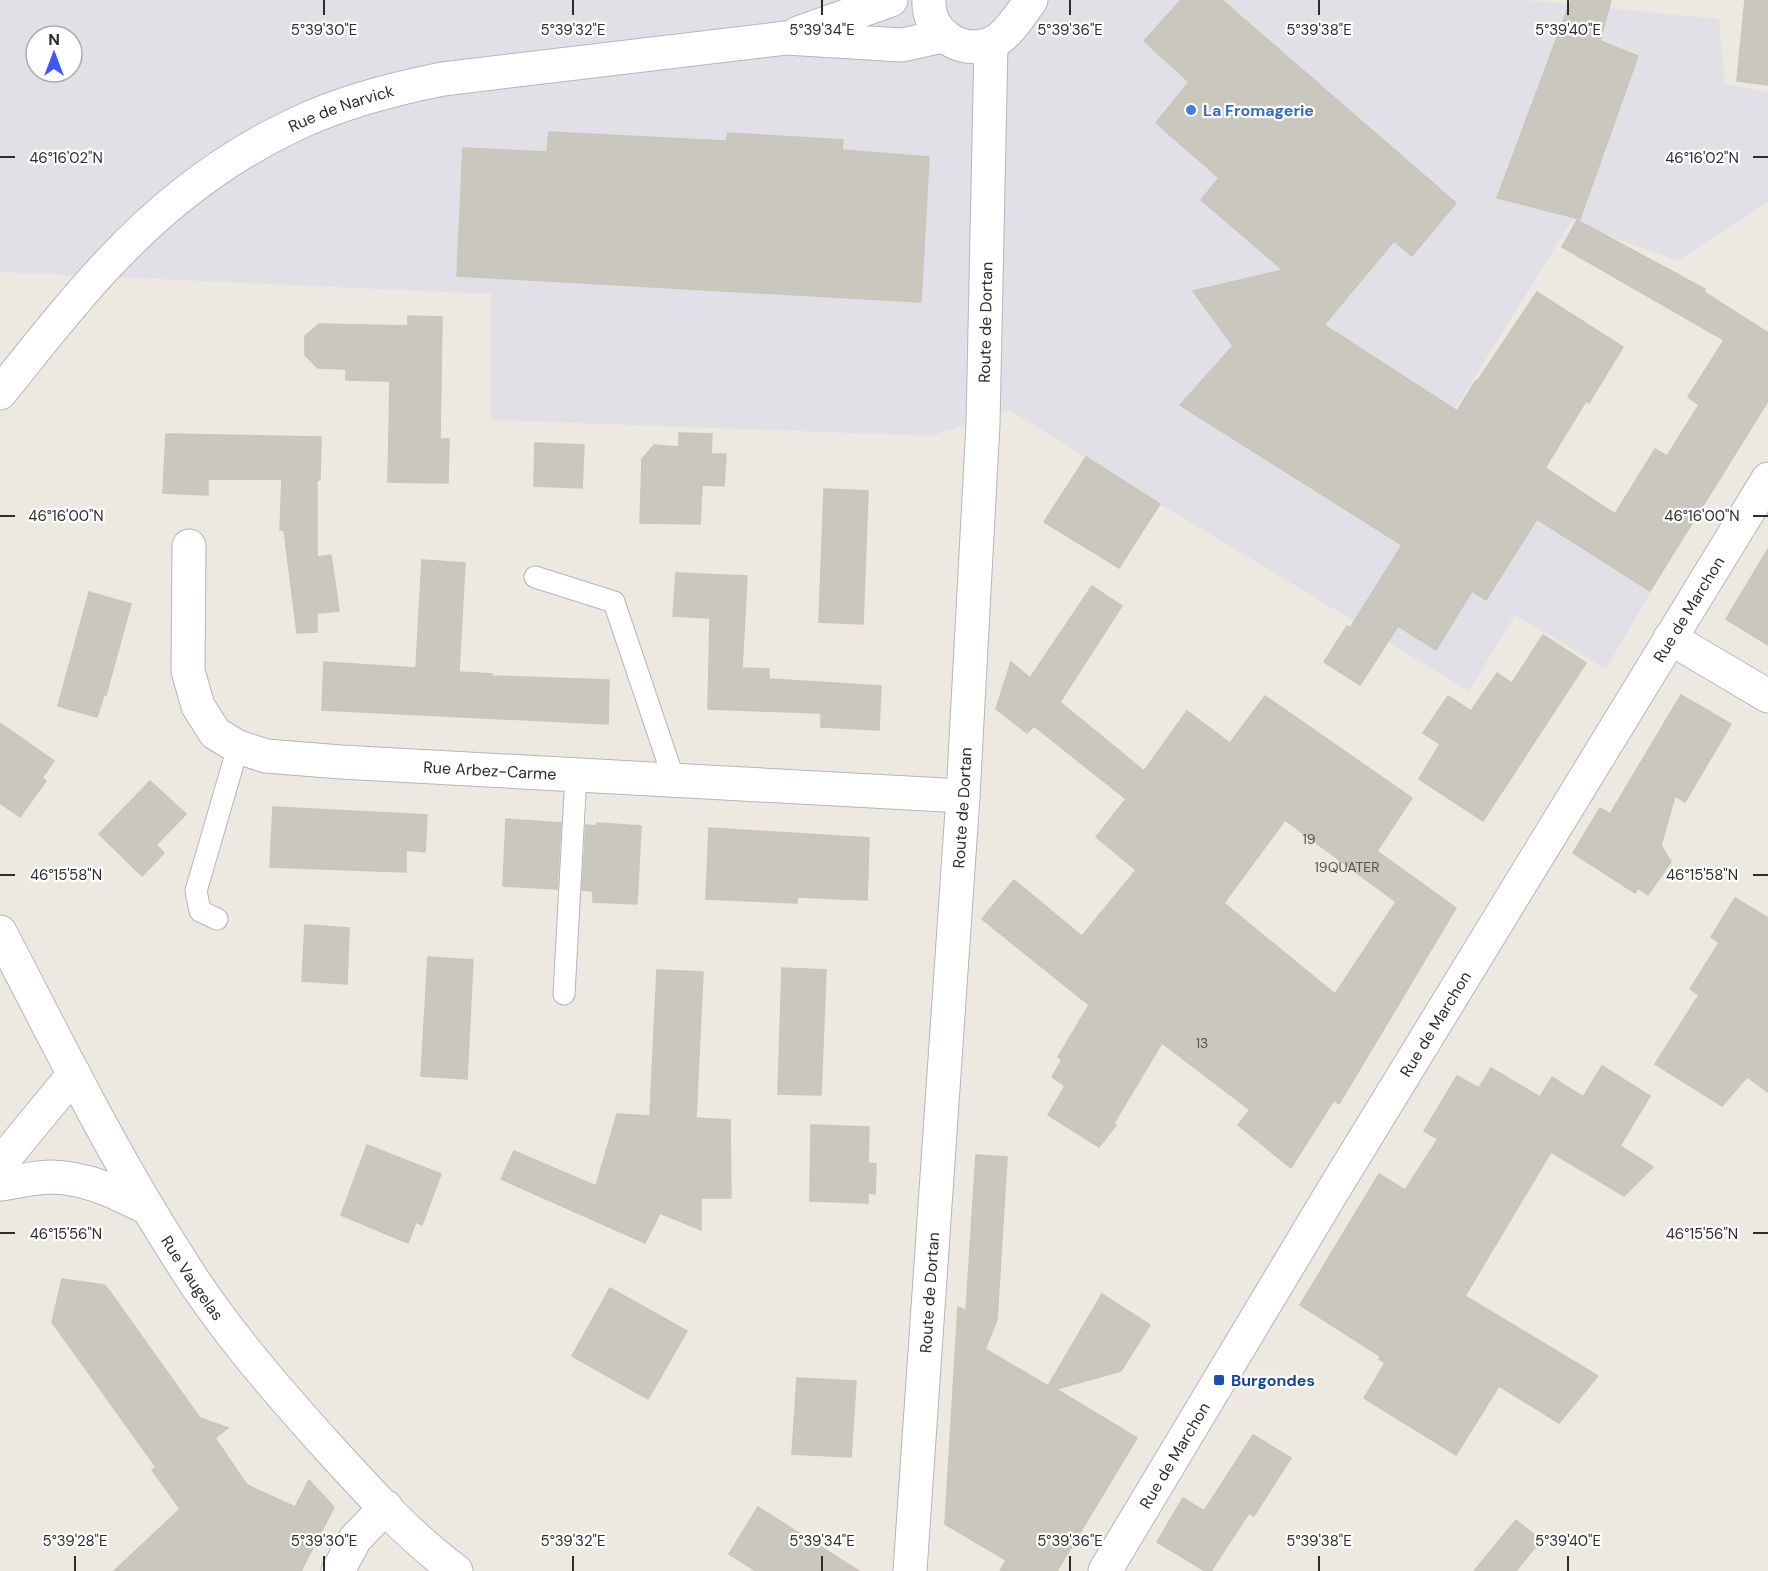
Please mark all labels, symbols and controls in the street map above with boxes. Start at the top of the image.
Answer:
text: 5°39'30"E [291,20,357,40]
text: 5°39'32"E [541,20,605,40]
text: 5°39'34"E [789,20,855,40]
text: 5°39'36"E [1037,20,1103,40]
text: 5°39'38"E [1286,20,1352,40]
text: 5°39'40"E [1535,20,1601,40]
north arrow [24,24,84,84]
text: N [48,29,60,50]
street label: Rue de Narvick [285,80,396,137]
place label: La Fromagerie [1203,100,1314,121]
marker: La Fromagerie [1184,103,1198,117]
text: 46°16'02"N [29,148,103,168]
text: 46°16'02"N [1665,148,1739,168]
street label: Route de Dortan [974,262,997,383]
text: 46°16'00"N [28,506,104,526]
text: 46°16'00"N [1664,506,1740,526]
street label: Rue de Marchon [1649,553,1729,666]
street label: Route de Dortan [948,747,977,869]
street label: Rue Arbez-Carme [423,757,557,785]
house number: 19 [1302,830,1316,848]
house number: 19QUATER [1314,858,1380,876]
text: 46°15'58"N [30,865,102,885]
text: 46°15'58"N [1666,865,1738,885]
street label: Rue de Marchon [1395,967,1476,1081]
house number: 13 [1196,1034,1208,1052]
text: 46°15'56"N [30,1224,102,1244]
text: 46°15'56"N [1666,1224,1738,1244]
street label: Rue Vaugelas [156,1232,228,1325]
street label: Route de Dortan [915,1232,944,1354]
place label: Burgondes [1231,1370,1315,1391]
marker: Burgondes [1212,1373,1226,1387]
street label: Rue de Marchon [1135,1398,1215,1512]
text: 5°39'28"E [43,1531,107,1551]
text: 5°39'30"E [291,1531,357,1551]
text: 5°39'32"E [541,1531,605,1551]
text: 5°39'34"E [789,1531,855,1551]
text: 5°39'36"E [1037,1531,1103,1551]
text: 5°39'38"E [1286,1531,1352,1551]
text: 5°39'40"E [1535,1531,1601,1551]

